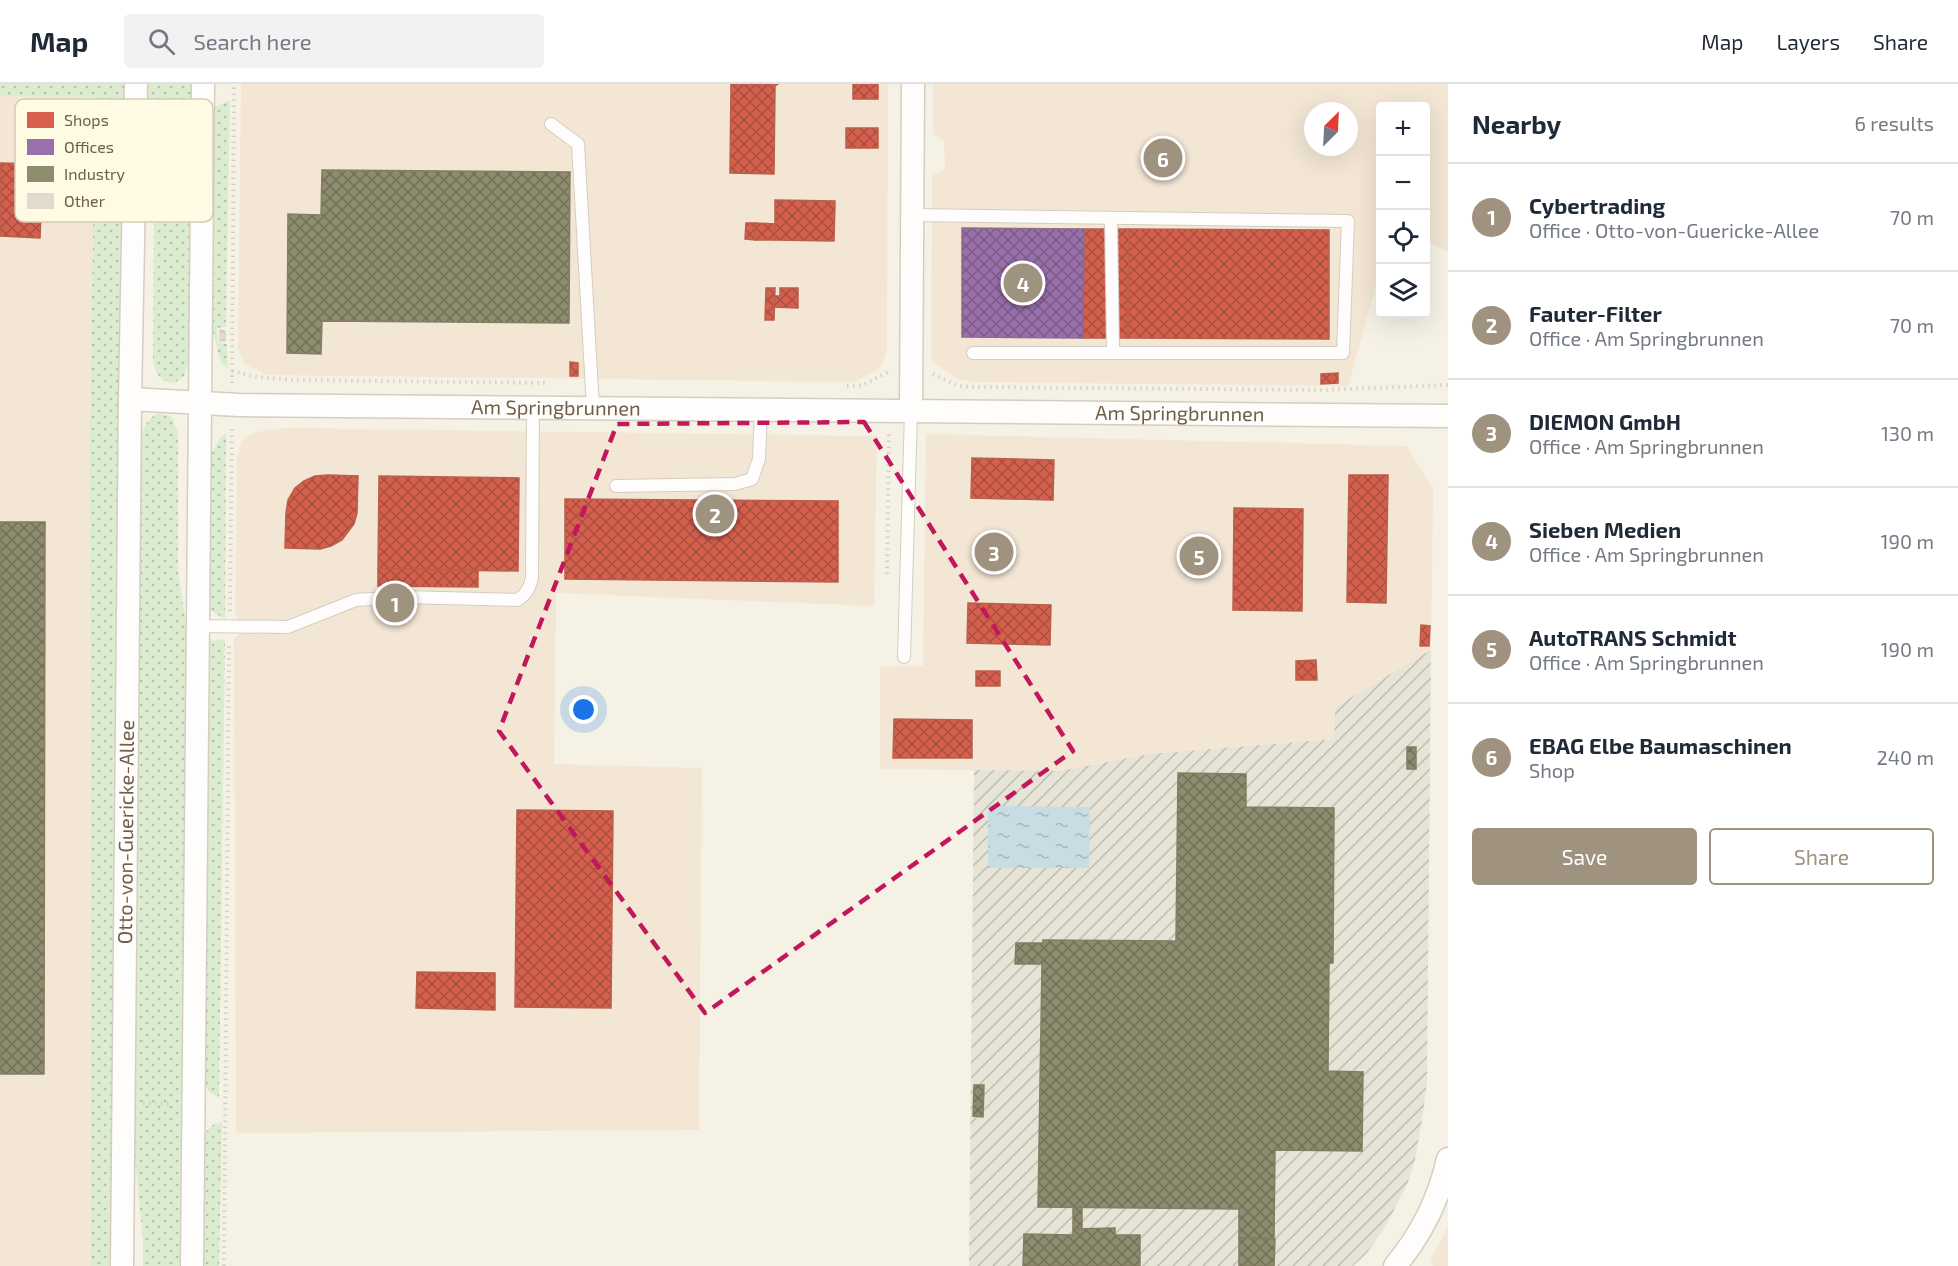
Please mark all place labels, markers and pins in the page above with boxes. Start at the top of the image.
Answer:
pin: 6 [1144,136,1182,181]
pin: 4 [1004,260,1042,306]
pin: 2 [696,492,734,536]
pin: 3 [974,530,1014,574]
pin: 5 [1180,534,1218,578]
pin: 1 [376,580,414,626]

